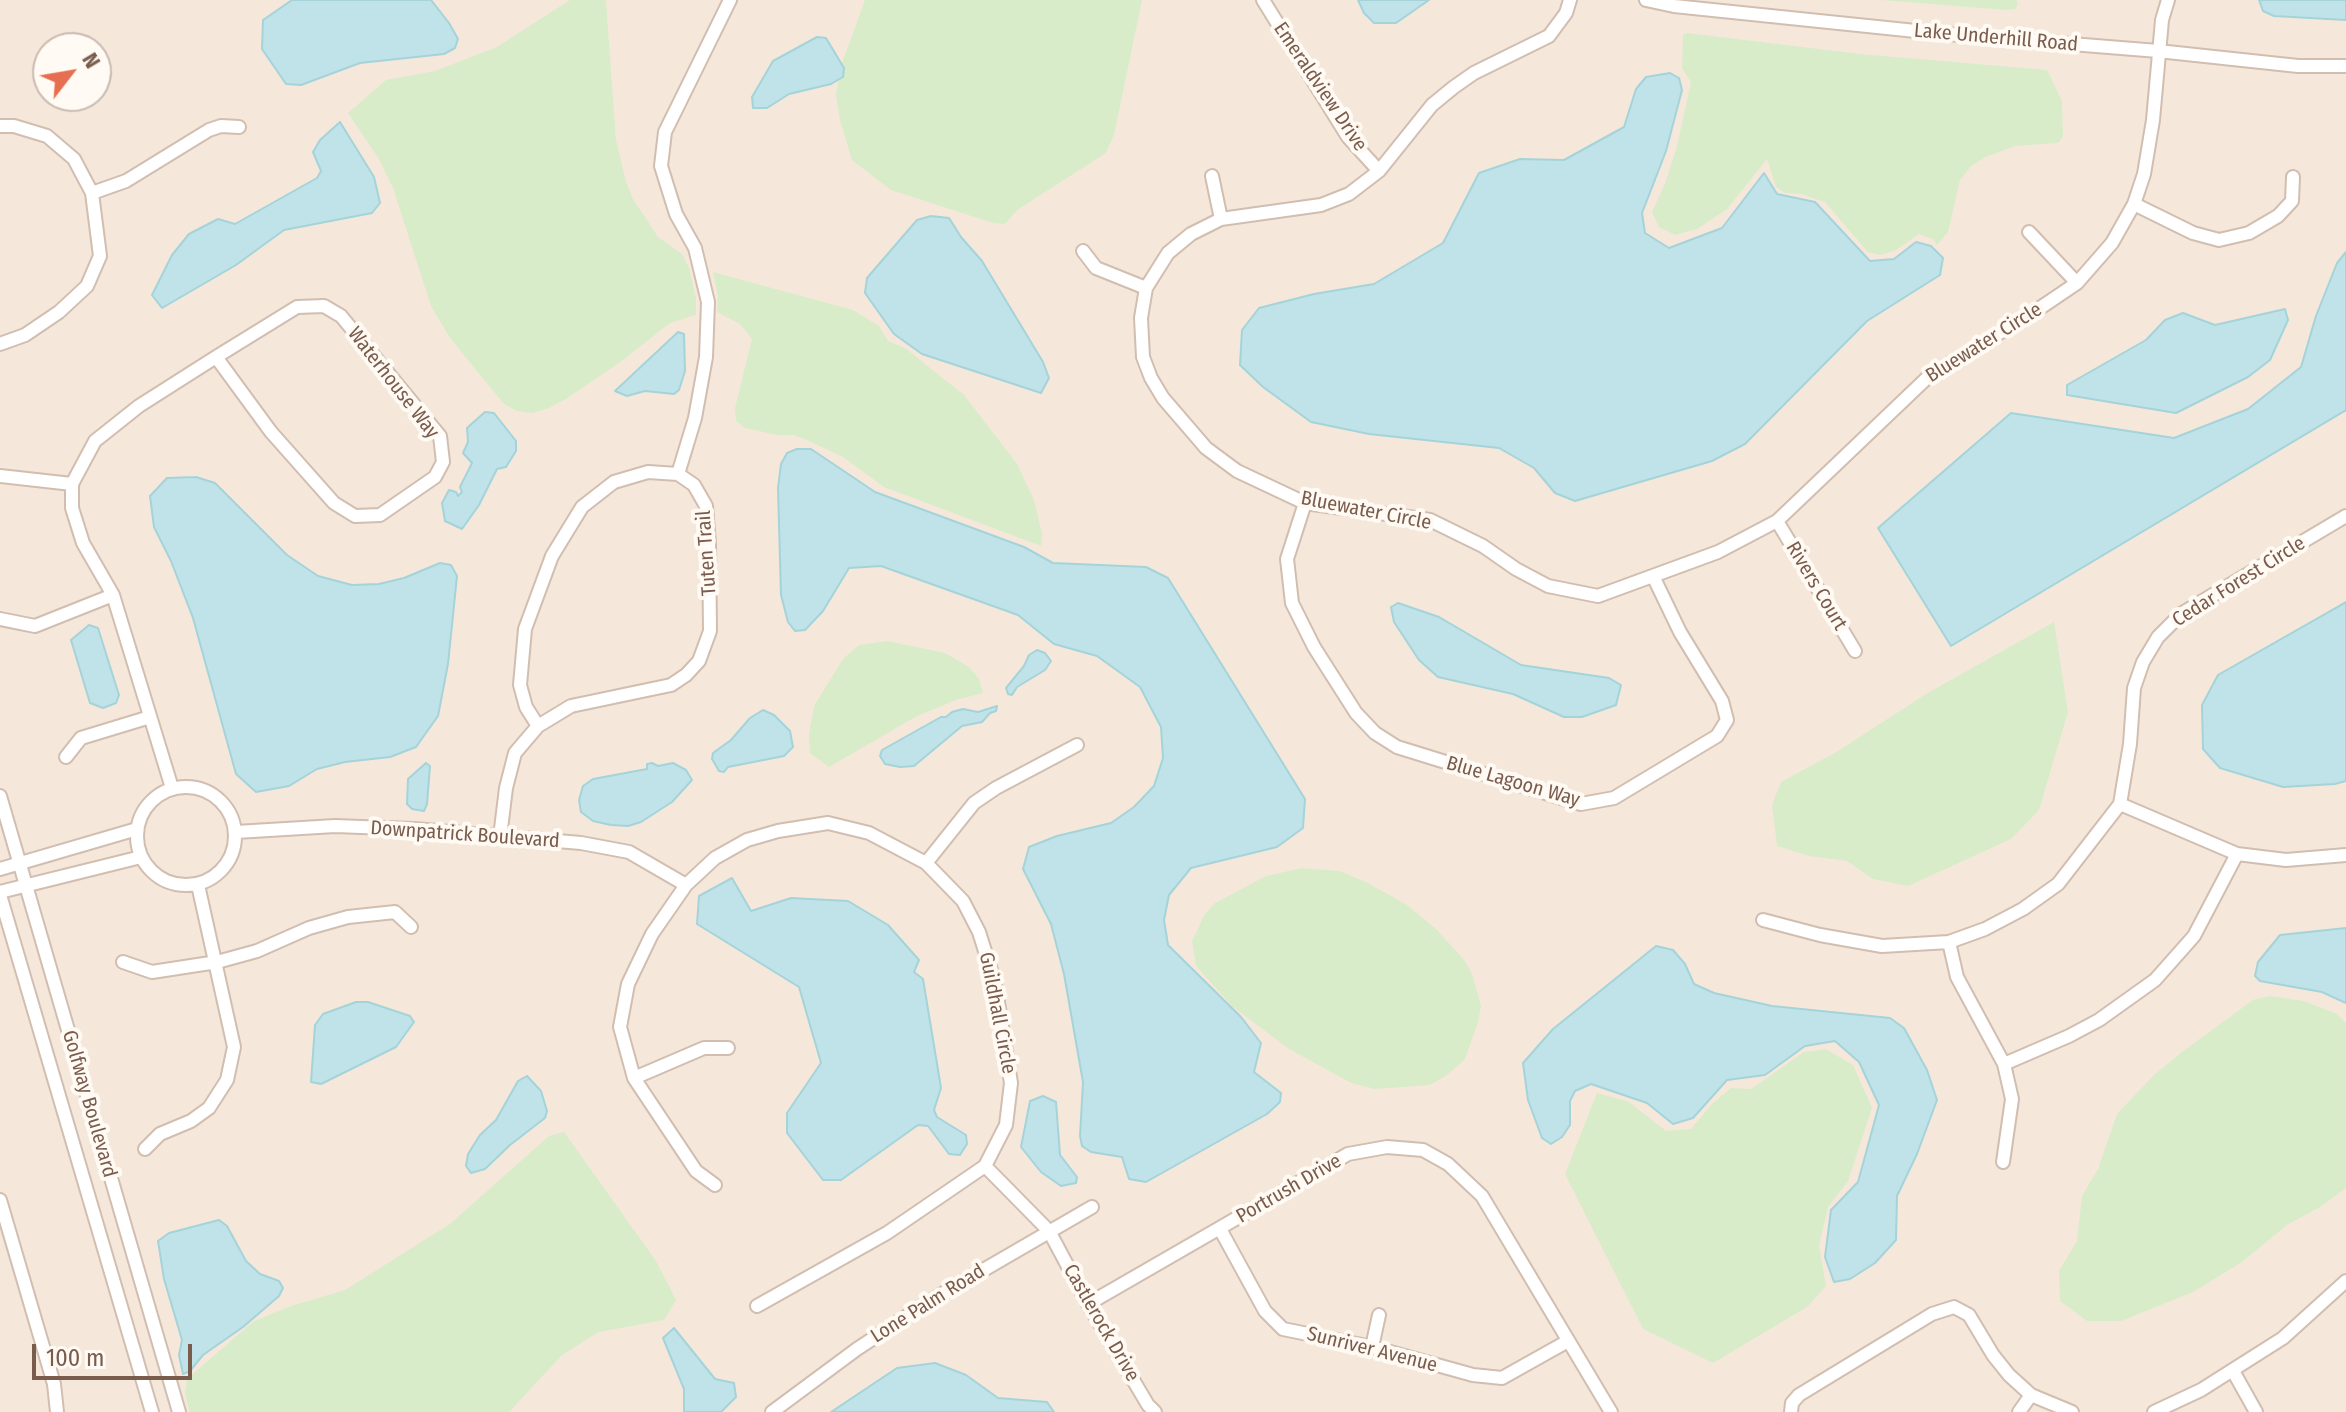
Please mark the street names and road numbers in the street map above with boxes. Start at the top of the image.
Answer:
street label: Emeraldview Drive [1268,18,1372,156]
street label: Lake Underhill Road [1913,19,2079,57]
street label: Bluewater Circle [1922,298,2046,388]
street label: Waterhouse Way [342,323,444,443]
street label: Bluewater Circle [1299,487,1433,535]
street label: Tuten Trail [692,510,722,596]
street label: Cedar Forest Circle [2168,532,2310,632]
street label: Rivers Court [1780,537,1852,635]
street label: Blue Lagoon Way [1443,751,1583,813]
street label: Downpatrick Boulevard [370,816,560,854]
street label: Guildhall Circle [973,950,1021,1076]
street label: Golfway Boulevard [57,1028,121,1180]
street label: Portrush Drive [1232,1149,1346,1229]
street label: Lone Palm Road [867,1259,989,1349]
street label: Castlerock Drive [1058,1260,1144,1386]
street label: Sunriver Avenue [1304,1322,1440,1378]

